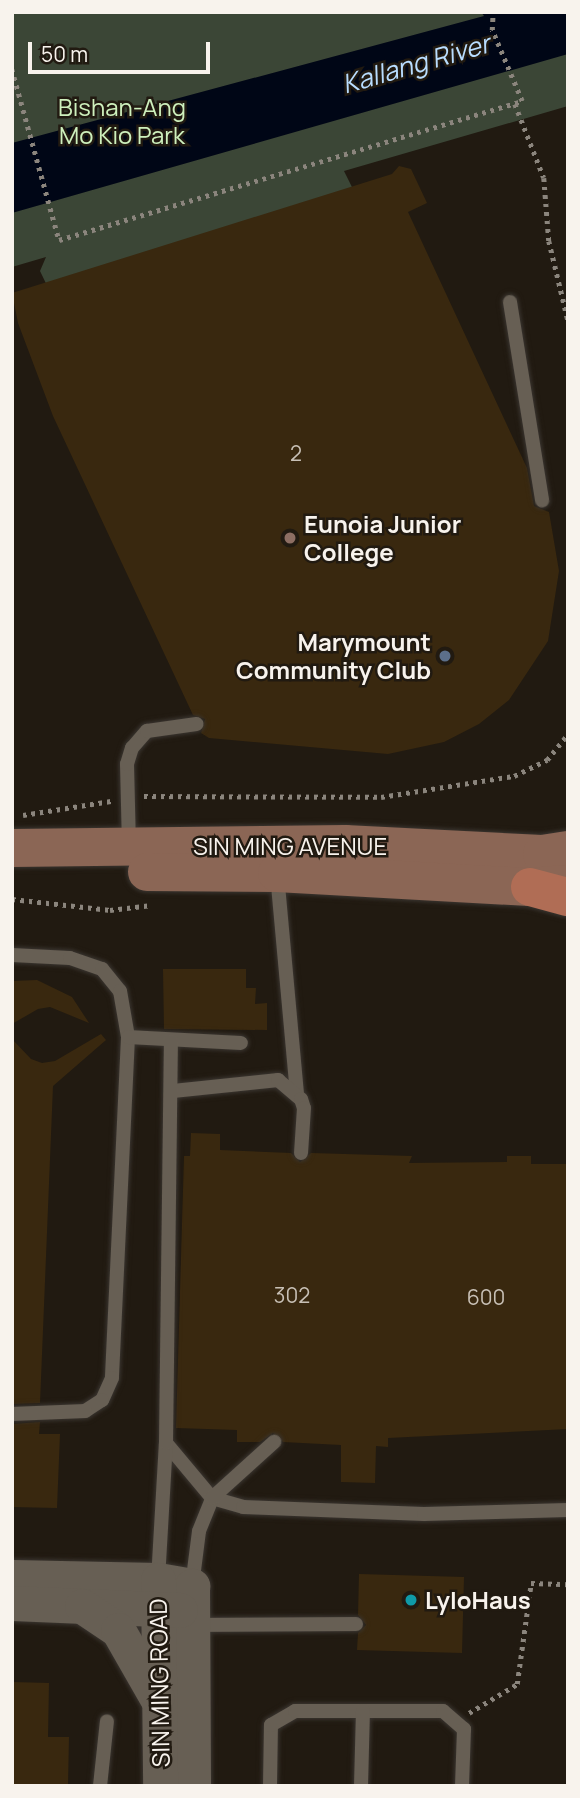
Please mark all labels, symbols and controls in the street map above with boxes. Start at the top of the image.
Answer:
scale bar [32,28,214,72]
water label: Kallang River [339,28,493,100]
text: 50 m [41,40,88,68]
park label: Bishan-Ang Mo Kio Park [58,93,186,149]
house number: 2 [290,440,302,466]
place label: Eunoia Junior College [304,510,461,566]
marker: Eunoia Junior College [282,530,298,546]
place label: Marymount Community Club [236,628,431,684]
marker: Marymount Community Club [437,648,453,664]
street label: SIN MING AVENUE [193,832,387,860]
house number: 302 [274,1282,310,1308]
house number: 600 [467,1284,505,1310]
place label: LyloHaus [425,1586,531,1614]
marker: LyloHaus [403,1592,419,1608]
street label: SIN MING ROAD [143,1598,175,1768]

